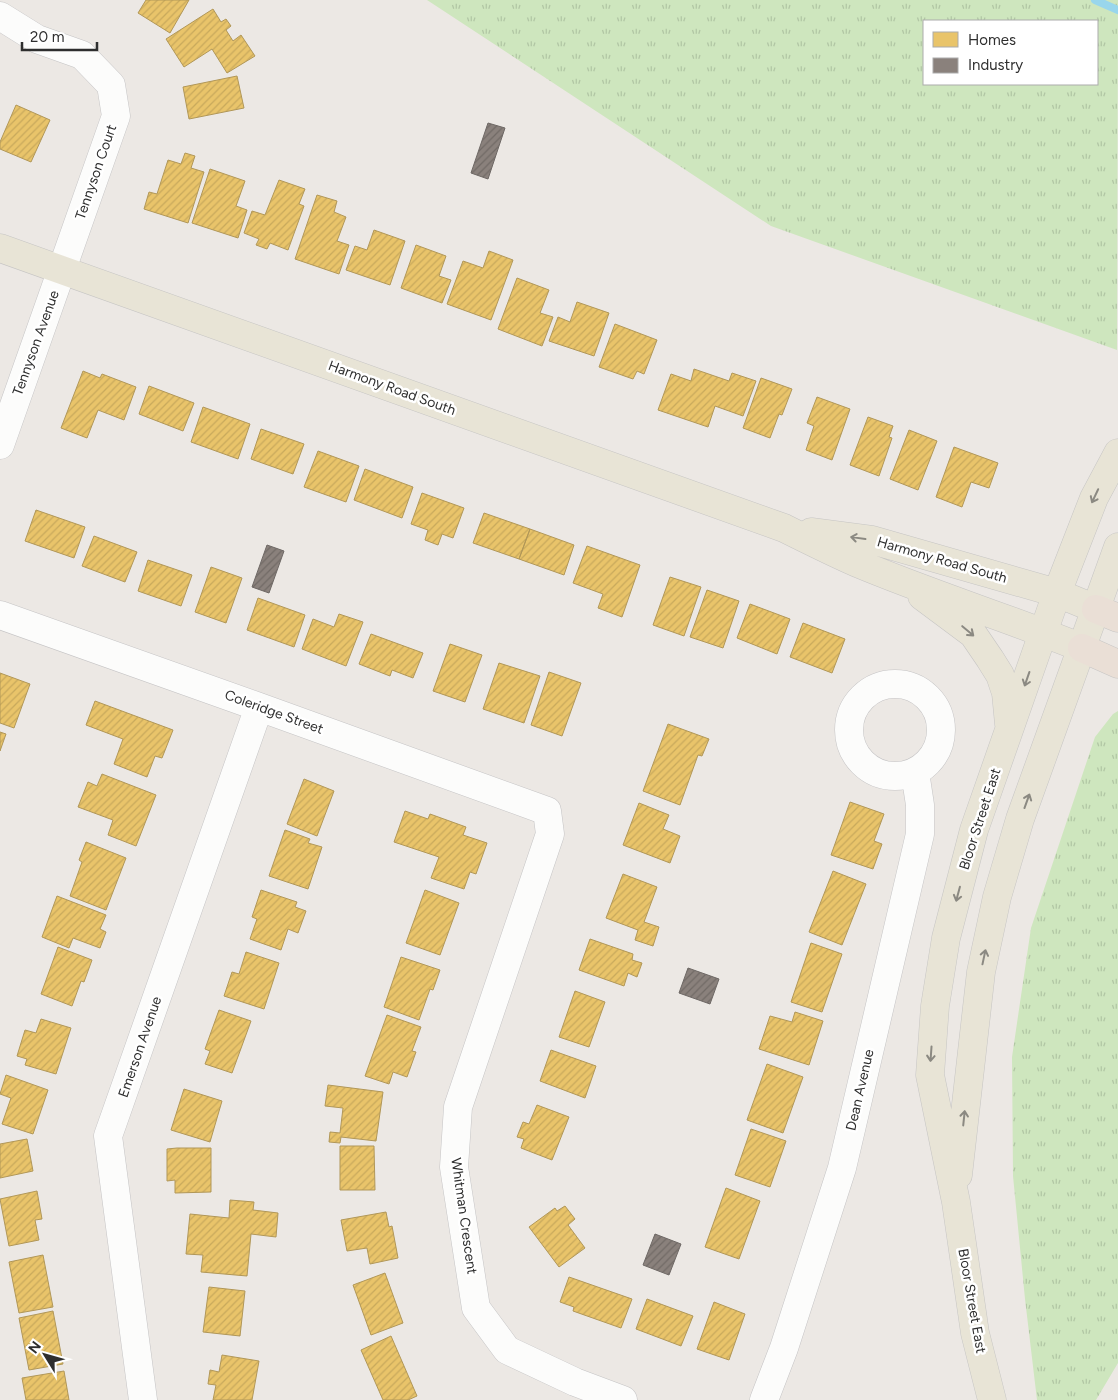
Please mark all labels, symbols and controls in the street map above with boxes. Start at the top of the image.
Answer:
scale bar [22,20,98,52]
legend [923,20,1098,85]
text: 20 m [30,28,64,46]
text: Homes [968,31,1016,49]
text: Industry [968,56,1023,74]
street label: Tennyson Court [72,122,120,222]
street label: Tennyson Avenue [9,288,63,398]
street label: Harmony Road South [326,357,458,419]
one-way arrow [1090,488,1100,503]
one-way arrow [851,533,867,543]
street label: Harmony Road South [875,533,1009,587]
one-way arrow [961,626,974,637]
one-way arrow [1022,670,1031,686]
street label: Coleridge Street [222,686,326,738]
street label: Bloor Street East [956,766,1004,872]
one-way arrow [1023,793,1032,809]
one-way arrow [952,885,962,901]
one-way arrow [980,950,989,966]
street label: Emerson Avenue [115,994,165,1100]
one-way arrow [927,1045,936,1061]
street label: Dean Avenue [842,1047,878,1132]
one-way arrow [959,1111,969,1127]
street label: Whitman Crescent [447,1157,481,1275]
street label: Bloor Street East [954,1247,990,1355]
north arrow [20,1330,70,1380]
text: N [25,1338,45,1357]

